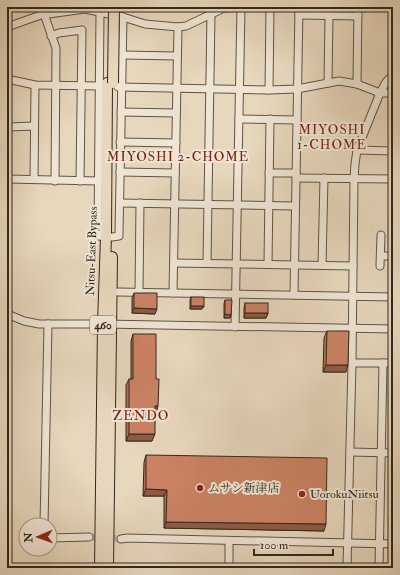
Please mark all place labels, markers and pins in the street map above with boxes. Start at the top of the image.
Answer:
place label: ムサシ新津店 [208,481,280,496]
marker: ムサシ新津店 [195,483,205,493]
place label: UorokuNiitsu [310,487,379,502]
marker: UorokuNiitsu [297,489,307,499]

